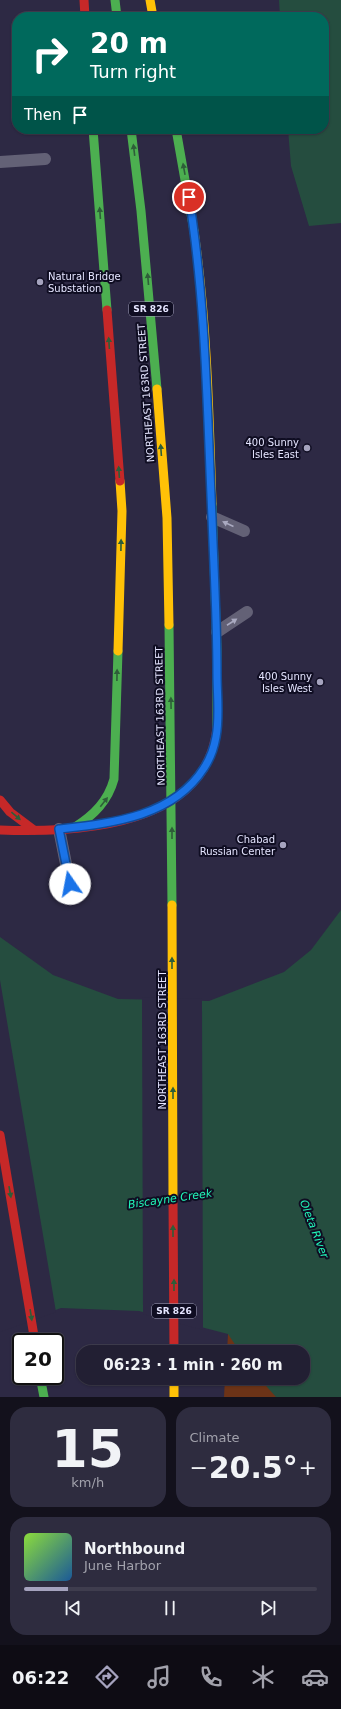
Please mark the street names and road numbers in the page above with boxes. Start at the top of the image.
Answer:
road number: SR 826 [129,302,173,316]
street label: NORTHEAST 163RD STREET [136,322,156,463]
street label: NORTHEAST 163RD STREET [153,645,167,786]
street label: NORTHEAST 163RD STREET [157,970,168,1110]
road number: SR 826 [152,1304,196,1318]

